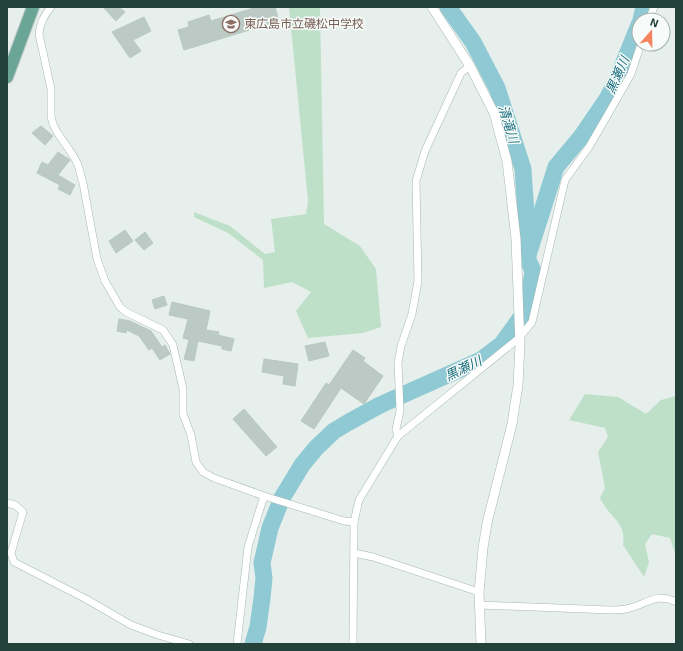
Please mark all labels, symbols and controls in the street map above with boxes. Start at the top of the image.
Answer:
north arrow [631,12,671,52]
school or university icon: 東広島市立磯松中学校 [221,14,241,34]
text: N [649,15,661,30]
place label: 東広島市立磯松中学校 [244,16,364,30]
water label: 黒瀬川 [602,52,633,96]
water label: 清滝川 [496,103,523,147]
water label: 黒瀬川 [442,351,486,384]

